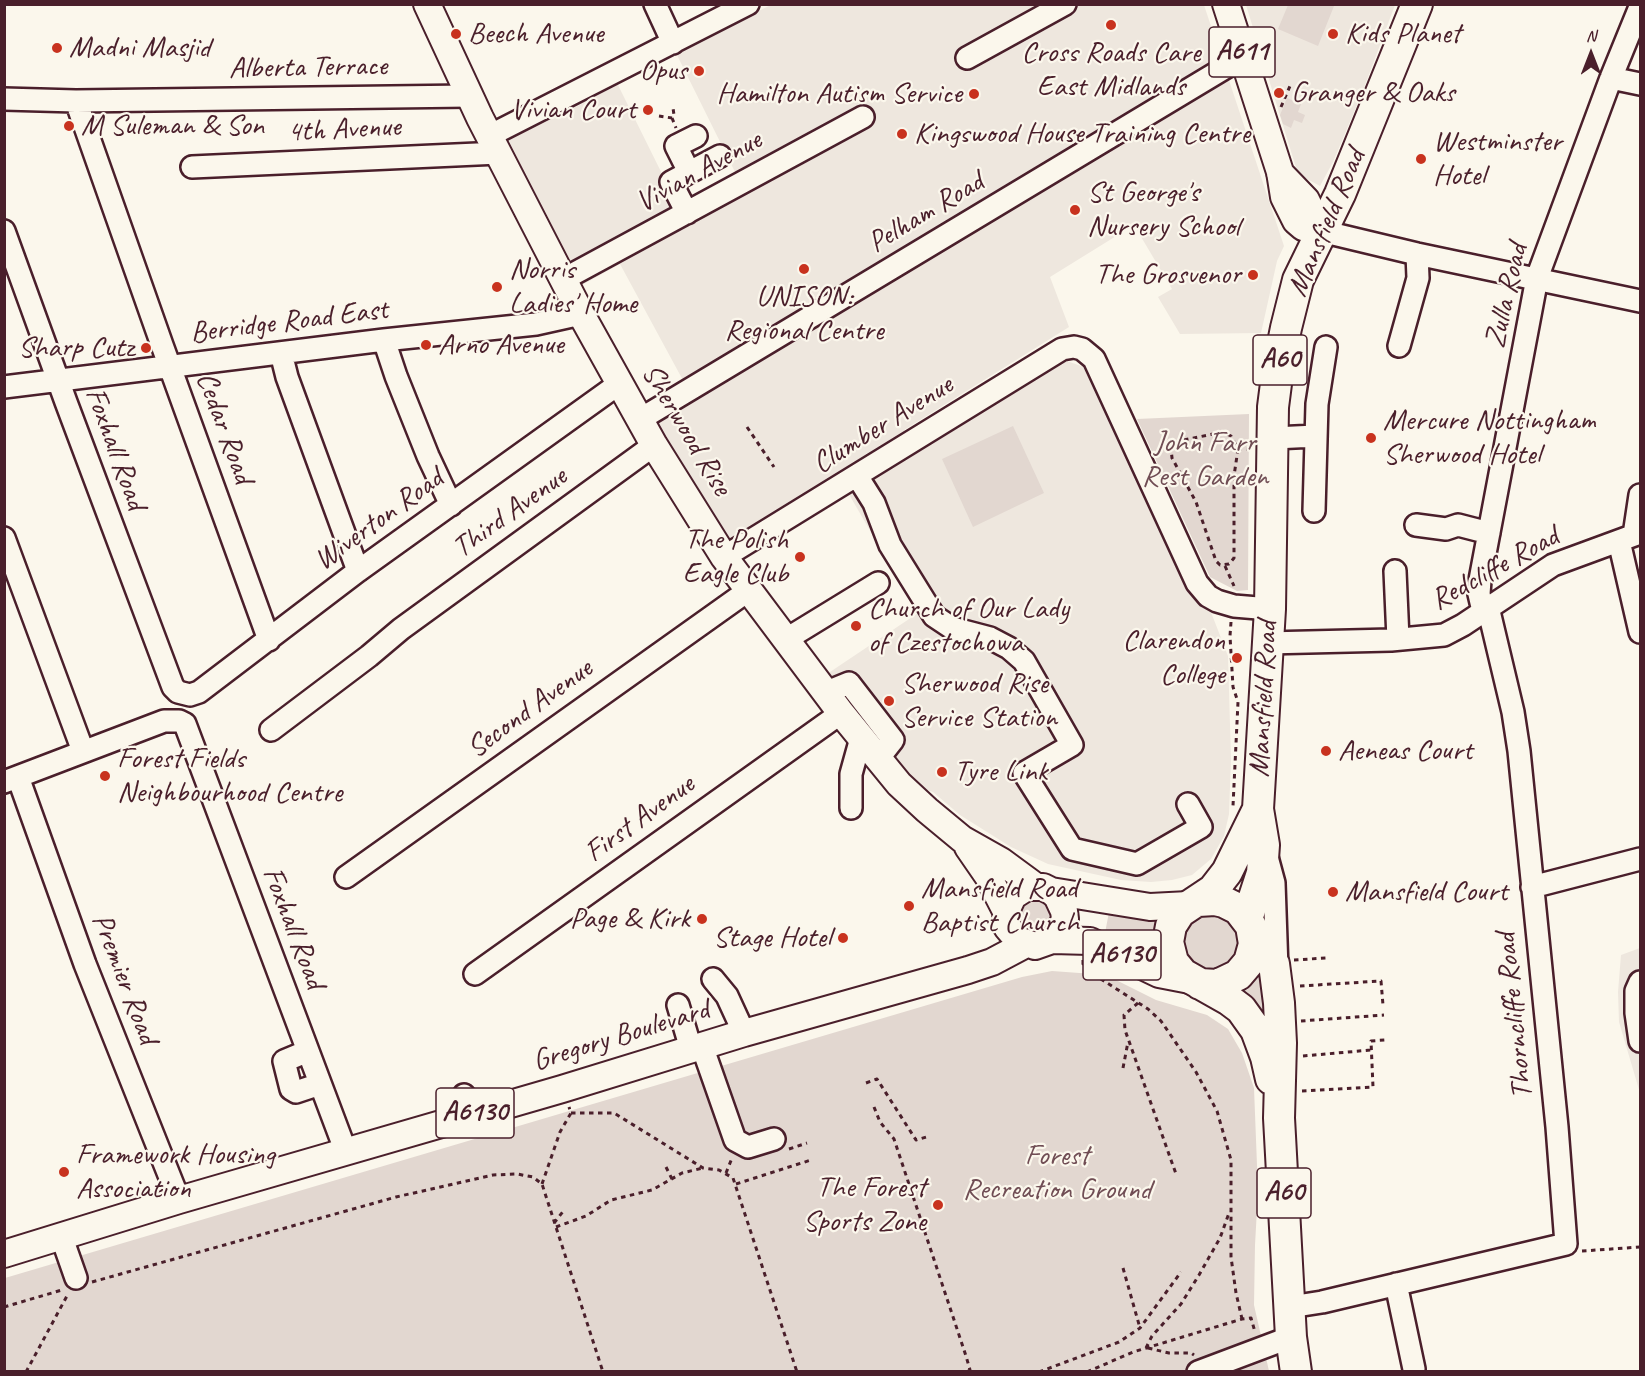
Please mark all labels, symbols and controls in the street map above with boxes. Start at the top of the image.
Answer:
place label: Beech Avenue [468,16,604,52]
place label: Kids Planet [1345,16,1461,52]
marker: Cross Roads Care East Midlands [1104,18,1118,32]
north arrow [1561,24,1621,84]
text: N [1586,26,1596,46]
marker: Beech Avenue [449,27,463,41]
road number: A611 [1209,27,1275,77]
marker: Kids Planet [1326,27,1340,41]
place label: Madni Masjid [69,30,210,66]
place label: Cross Roads Care East Midlands [1022,35,1200,106]
marker: Madni Masjid [50,41,64,55]
street label: Alberta Terrace [229,49,387,87]
place label: Opus [639,53,687,89]
marker: Opus [692,64,706,78]
place label: Granger & Oaks [1291,75,1455,111]
place label: Hamilton Autism Service [717,76,962,112]
marker: Granger & Oaks [1272,86,1286,100]
marker: Hamilton Autism Service [967,87,981,101]
place label: Vivian Court [510,92,636,128]
marker: Vivian Court [641,103,655,117]
place label: M Suleman & Son [81,108,264,144]
street label: 4th Avenue [287,109,401,151]
place label: Kingswood House Training Centre [914,116,1250,152]
marker: M Suleman & Son [62,119,76,133]
street label: Vivian Avenue [630,123,768,221]
place label: Westminster Hotel [1433,124,1561,195]
marker: Kingswood House Training Centre [895,127,909,141]
street label: Mansfield Road [1280,144,1374,302]
marker: Westminster Hotel [1414,152,1428,166]
street label: Pelham Road [862,165,990,261]
place label: St George's Nursery School [1087,175,1240,246]
marker: St George's Nursery School [1068,203,1082,217]
street label: Zulla Road [1478,240,1536,352]
place label: Norris Ladies' Home [509,252,637,322]
place label: The Grosvenor [1095,257,1241,293]
marker: UNISON: Regional Centre [797,262,811,276]
marker: The Grosvenor [1246,268,1260,282]
place label: UNISON: Regional Centre [724,279,884,350]
marker: Norris Ladies' Home [490,280,504,294]
street label: Berridge Road East [188,292,390,352]
place label: Arno Avenue [438,327,564,363]
place label: Sharp Cutz [18,330,134,366]
road number: A60 [1253,335,1307,385]
marker: Arno Avenue [419,338,433,352]
marker: Sharp Cutz [139,341,153,355]
street label: Sherwood Rise [633,358,739,502]
street label: Cedar Road [187,367,261,489]
street label: Clumber Avenue [806,368,960,482]
street label: Foxhall Road [76,383,154,515]
place label: Mercure Nottingham Sherwood Hotel [1383,403,1595,474]
park label: John Farr Rest Garden [1142,425,1268,496]
marker: Mercure Nottingham Sherwood Hotel [1364,431,1378,445]
street label: Third Avenue [446,459,574,567]
street label: Wiverton Road [308,461,450,579]
street label: Redcliffe Road [1425,519,1565,619]
place label: The Polish Eagle Club [683,522,788,592]
marker: The Polish Eagle Club [793,550,807,564]
place label: Church of Our Lady of Czestochowa [868,591,1069,662]
marker: Church of Our Lady of Czestochowa [849,619,863,633]
street label: Mansfield Road [1242,620,1286,778]
place label: Clarendon College [1123,623,1225,694]
street label: Second Avenue [460,651,600,767]
marker: Clarendon College [1230,651,1244,665]
place label: Sherwood Rise Service Station [901,666,1057,736]
marker: Sherwood Rise Service Station [882,694,896,708]
place label: Aeneas Court [1338,733,1472,769]
place label: Forest Fields Neighbourhood Centre [117,741,342,812]
marker: Aeneas Court [1319,744,1333,758]
place label: Tyre Link [954,754,1047,790]
marker: Tyre Link [935,765,949,779]
street label: First Avenue [578,767,702,871]
marker: Forest Fields Neighbourhood Centre [98,769,112,783]
street label: Foxhall Road [253,862,333,994]
place label: Mansfield Road Baptist Church [921,871,1079,942]
place label: Mansfield Court [1345,874,1508,910]
marker: Mansfield Court [1326,885,1340,899]
marker: Mansfield Road Baptist Church [902,899,916,913]
place label: Page & Kirk [570,901,690,937]
street label: Premier Road [83,909,165,1049]
marker: Page & Kirk [695,912,709,926]
place label: Stage Hotel [713,920,831,956]
road number: A6130 [1083,930,1161,980]
marker: Stage Hotel [836,931,850,945]
street label: Thorncliffe Road [1488,931,1542,1101]
street label: Gregory Boulevard [529,992,713,1080]
road number: A6130 [436,1088,514,1138]
place label: Framework Housing Association [76,1137,275,1208]
park label: Forest Recreation Ground [963,1138,1151,1208]
marker: Framework Housing Association [57,1165,71,1179]
road number: A60 [1257,1168,1311,1218]
place label: The Forest Sports Zone [803,1170,926,1240]
marker: The Forest Sports Zone [931,1198,945,1212]

